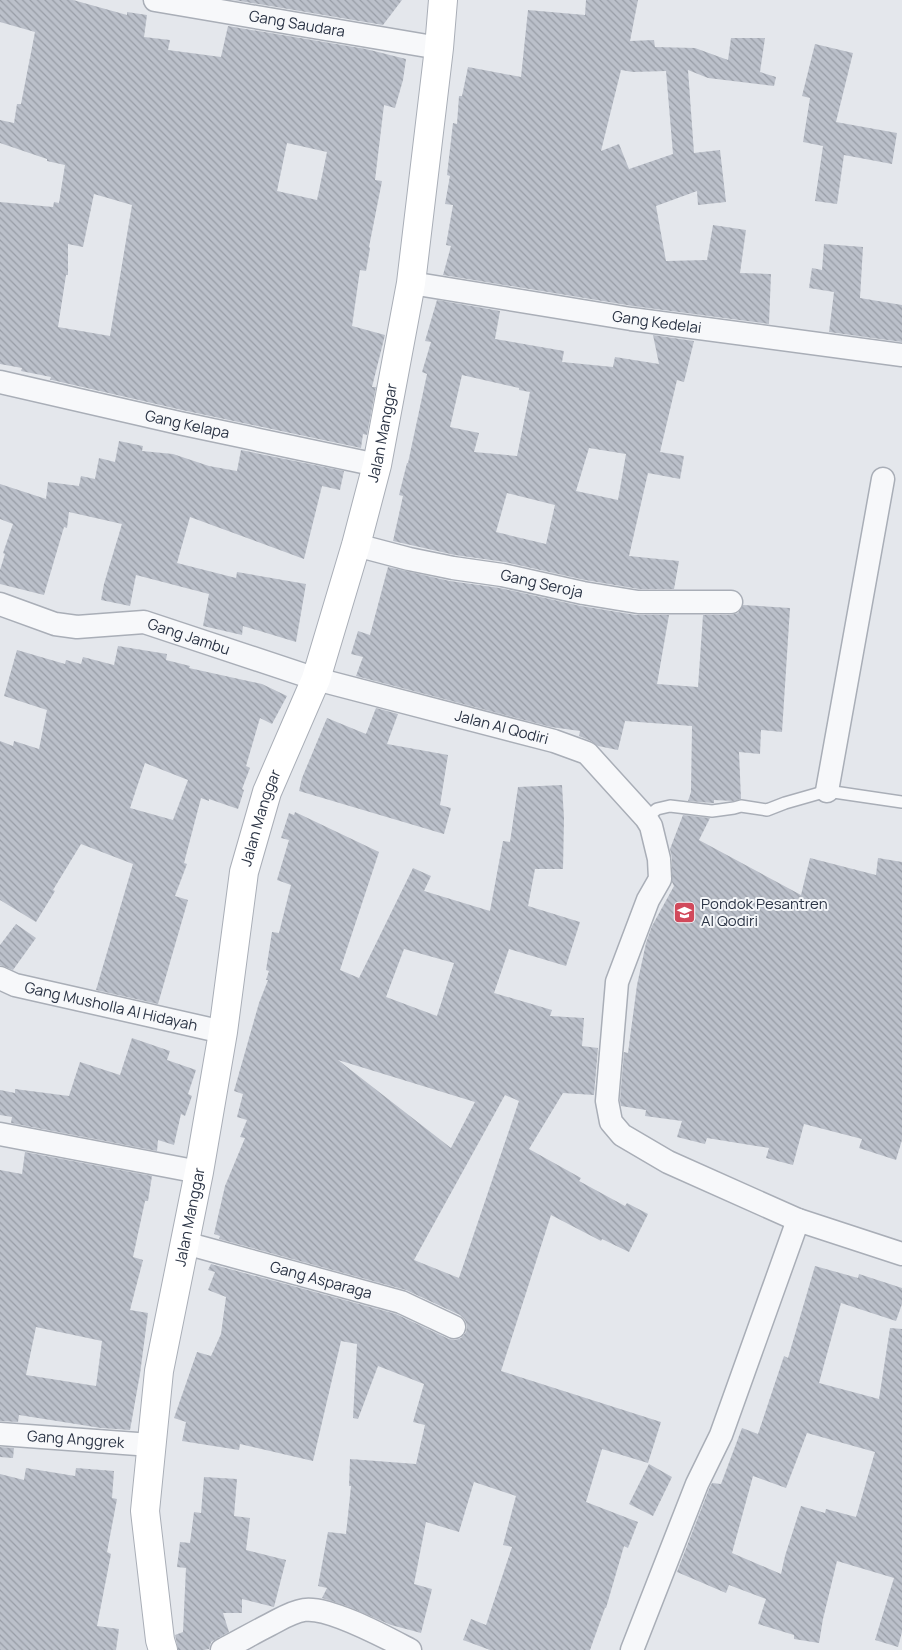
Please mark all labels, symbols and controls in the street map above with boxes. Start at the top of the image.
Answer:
street label: Gang Saudara [248,5,347,42]
street label: Gang Kedelai [611,305,703,338]
street label: Jalan Manggar [362,381,402,485]
street label: Gang Kelapa [143,405,231,443]
street label: Gang Seroja [499,564,585,603]
street label: Gang Jambu [145,613,233,660]
street label: Jalan Al Qodiri [453,705,551,749]
street label: Jalan Manggar [235,765,286,869]
place label: Pondok Pesantren Al Qodiri [701,893,828,931]
school or university icon: Pondok Pesantren Al Qodiri [673,901,697,925]
street label: Gang Musholla Al Hidayah [23,976,200,1036]
street label: Jalan Manggar [169,1165,210,1268]
street label: Gang Asparaga [268,1256,375,1304]
street label: Gang Anggrek [26,1425,126,1453]

